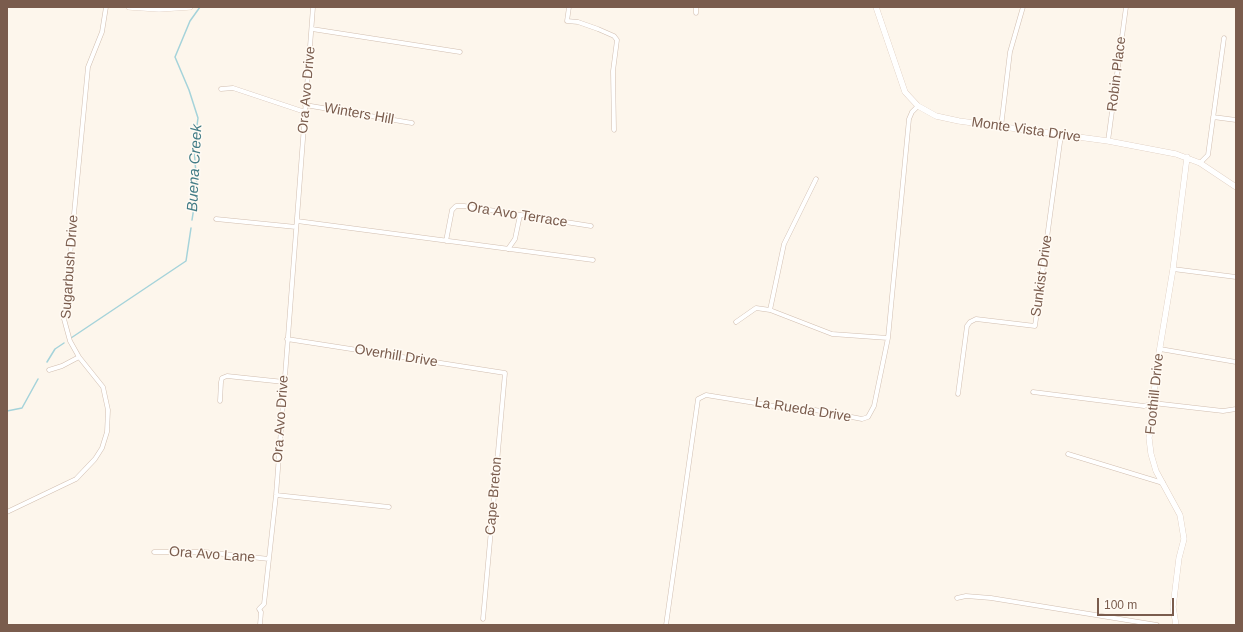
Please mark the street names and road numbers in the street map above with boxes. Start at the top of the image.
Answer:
street label: Robin Place [1104,36,1130,112]
street label: Ora Avo Drive [295,46,319,134]
street label: Winters Hill [323,100,395,128]
street label: Monte Vista Drive [970,114,1082,146]
street label: Ora Avo Terrace [465,199,569,231]
street label: Sugarbush Drive [58,214,82,320]
street label: Sunkist Drive [1028,234,1056,318]
street label: Overhill Drive [353,341,439,371]
street label: Foothill Drive [1142,353,1168,435]
street label: Ora Avo Drive [270,375,292,463]
street label: La Rueda Drive [754,394,852,426]
street label: Cape Breton [482,456,506,536]
street label: Ora Avo Lane [168,544,256,566]

